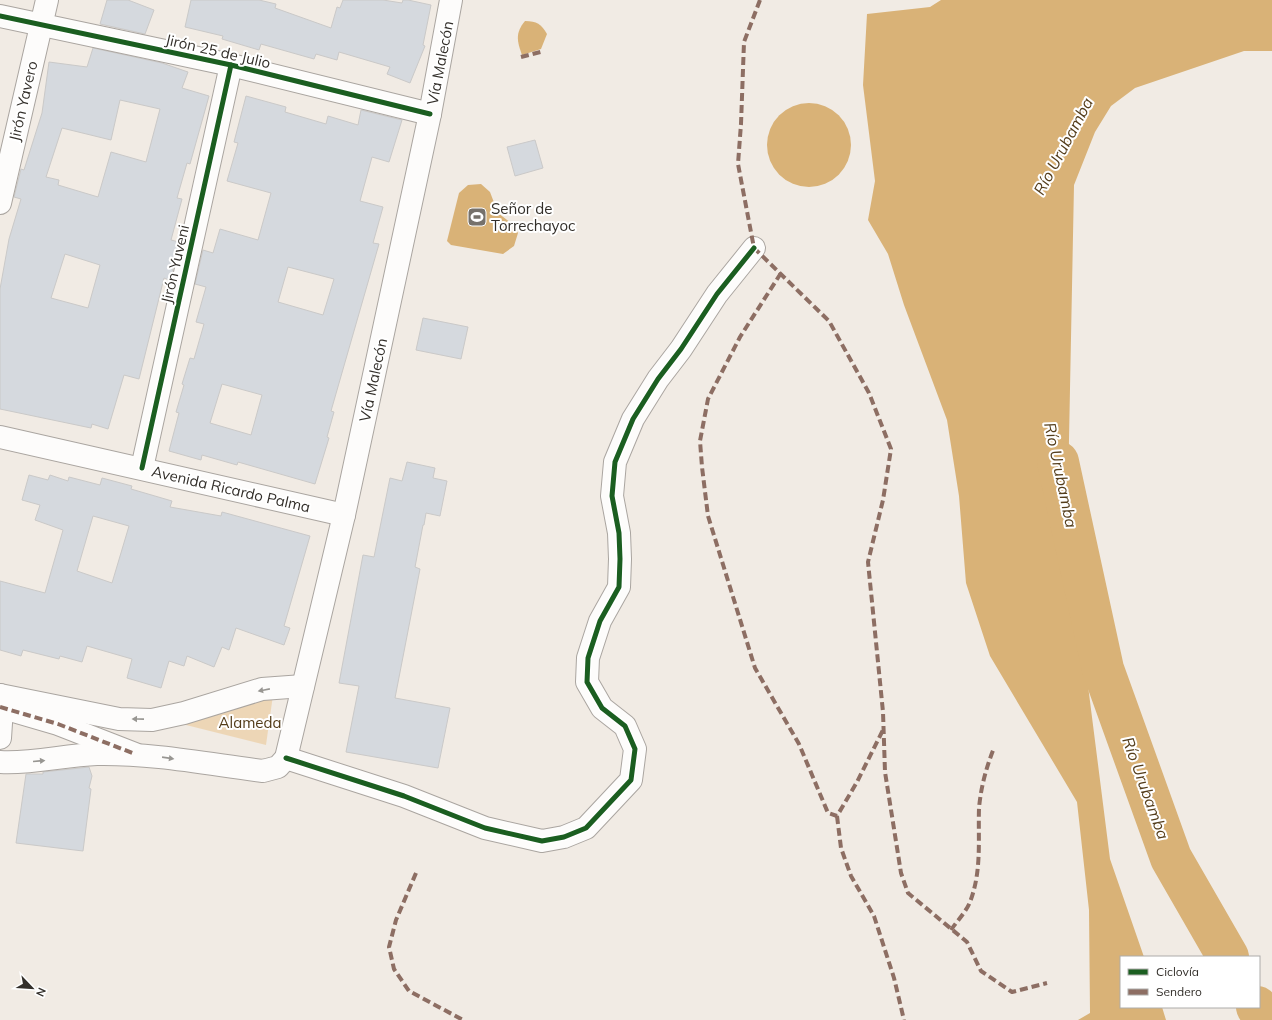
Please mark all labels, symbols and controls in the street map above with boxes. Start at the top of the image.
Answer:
street label: Vía Malecón [423,19,457,107]
street label: Jirón 25 de Julio [164,30,272,72]
street label: Jirón Yavero [5,59,41,143]
water label: Río Urubamba [1029,94,1097,198]
place label: Señor de Torrechayoc [491,199,575,235]
sports icon: Señor de Torrechayoc [466,206,488,228]
street label: Jirón Yuveni [157,223,193,305]
street label: Vía Malecón [355,336,391,424]
water label: Río Urubamba [1040,420,1082,530]
street label: Avenida Ricardo Palma [150,461,312,517]
one-way arrow [258,687,270,693]
park label: Alameda [219,713,281,732]
one-way arrow [131,716,144,722]
water label: Río Urubamba [1118,734,1174,842]
one-way arrow [162,755,174,762]
one-way arrow [33,757,45,764]
legend [1120,956,1260,1008]
text: Ciclovía [1156,964,1199,979]
north arrow [12,968,52,1008]
text: Sendero [1156,984,1202,999]
text: N [33,986,49,999]

